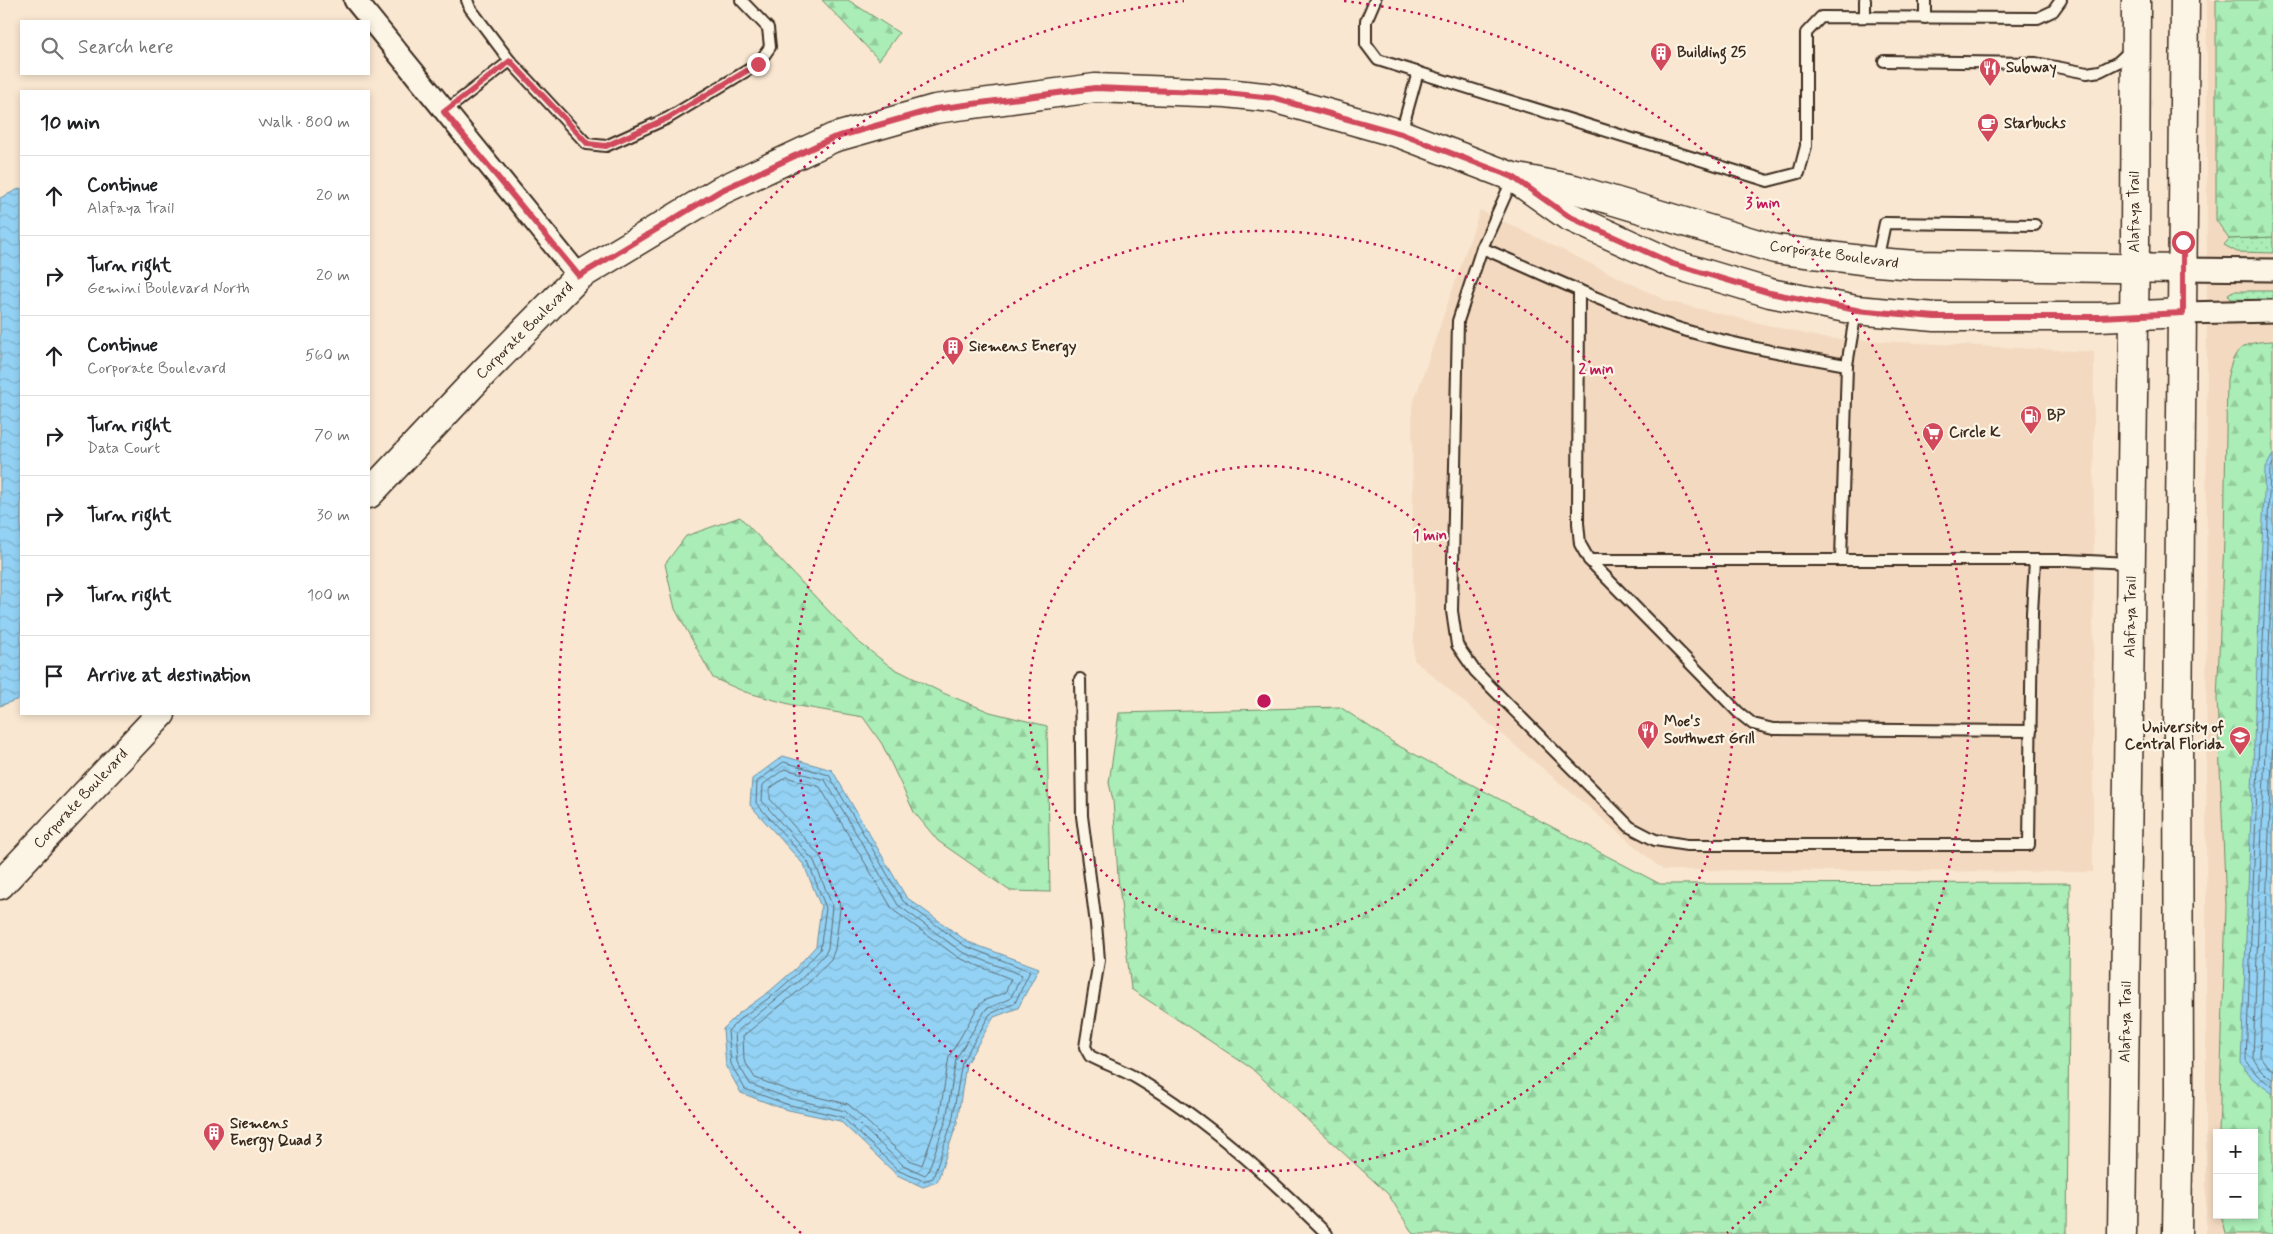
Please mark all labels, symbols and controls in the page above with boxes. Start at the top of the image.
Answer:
search box [20,20,370,75]
icon: search [38,34,66,62]
text: Search here [78,35,174,60]
building icon: Building 25 [1649,41,1673,72]
place label: Building 25 [1677,43,1746,65]
route end [747,53,770,76]
restaurant icon: Subway [1978,56,2002,87]
place label: Subway [2006,58,2057,78]
text: 10 min [40,109,100,137]
text: Walk · 800 m [258,112,350,133]
cafe icon: Starbucks [1976,112,2000,143]
place label: Starbucks [2004,114,2066,134]
street label: Alafaya Trail [2125,171,2145,253]
text: Continue [87,173,158,198]
icon: ahead [40,182,68,210]
text: 20 m [316,185,350,206]
text: 3 min [1746,194,1780,214]
text: Alafaya Trail [87,198,174,219]
route start [2172,231,2195,254]
street label: Corporate Boulevard [1768,236,1900,274]
text: Turn right [87,253,171,278]
icon: right [40,262,68,290]
text: 20 m [316,265,350,286]
text: Gemini Boulevard North [87,278,250,299]
street label: Corporate Boulevard [472,278,578,384]
text: Continue [87,333,158,358]
building icon: Siemens Energy [941,335,965,366]
place label: Siemens Energy [969,337,1077,358]
icon: ahead [40,342,68,370]
text: 560 m [305,345,350,366]
text: Corporate Boulevard [87,358,226,379]
text: 2 min [1578,360,1614,380]
fuel station icon: BP [2019,404,2043,435]
place label: BP [2047,406,2065,426]
text: Turn right [87,413,171,438]
supermarket icon: Circle K [1921,421,1945,452]
icon: right [40,422,68,450]
place label: Circle K [1949,423,2001,443]
text: 70 m [314,425,350,446]
text: Data Court [87,438,160,459]
icon: right [40,502,68,530]
text: Turn right [87,503,171,528]
text: 30 m [317,505,350,526]
text: 1 min [1413,526,1447,546]
street label: Alafaya Trail [2120,576,2142,658]
icon: right [40,582,68,610]
text: Turn right [87,583,171,608]
text: 100 m [307,585,350,606]
icon: arrive [40,662,68,690]
text: Arrive at destination [87,663,251,688]
centre of rings [1255,692,1273,710]
place label: Moe's Southwest Grill [1664,712,1755,749]
place label: University of Central Florida [2125,718,2225,755]
restaurant icon: Moe's Southwest Grill [1636,719,1660,750]
school or university icon: University of Central Florida [2228,725,2252,756]
street label: Corporate Boulevard [29,744,133,853]
street label: Alafaya Trail [2115,981,2137,1063]
place label: Siemens Energy Quad 3 [230,1114,322,1153]
building icon: Siemens Energy Quad 3 [202,1121,226,1152]
map controls [2213,1129,2258,1219]
button: + [2213,1129,2258,1174]
button: − [2213,1174,2258,1219]

